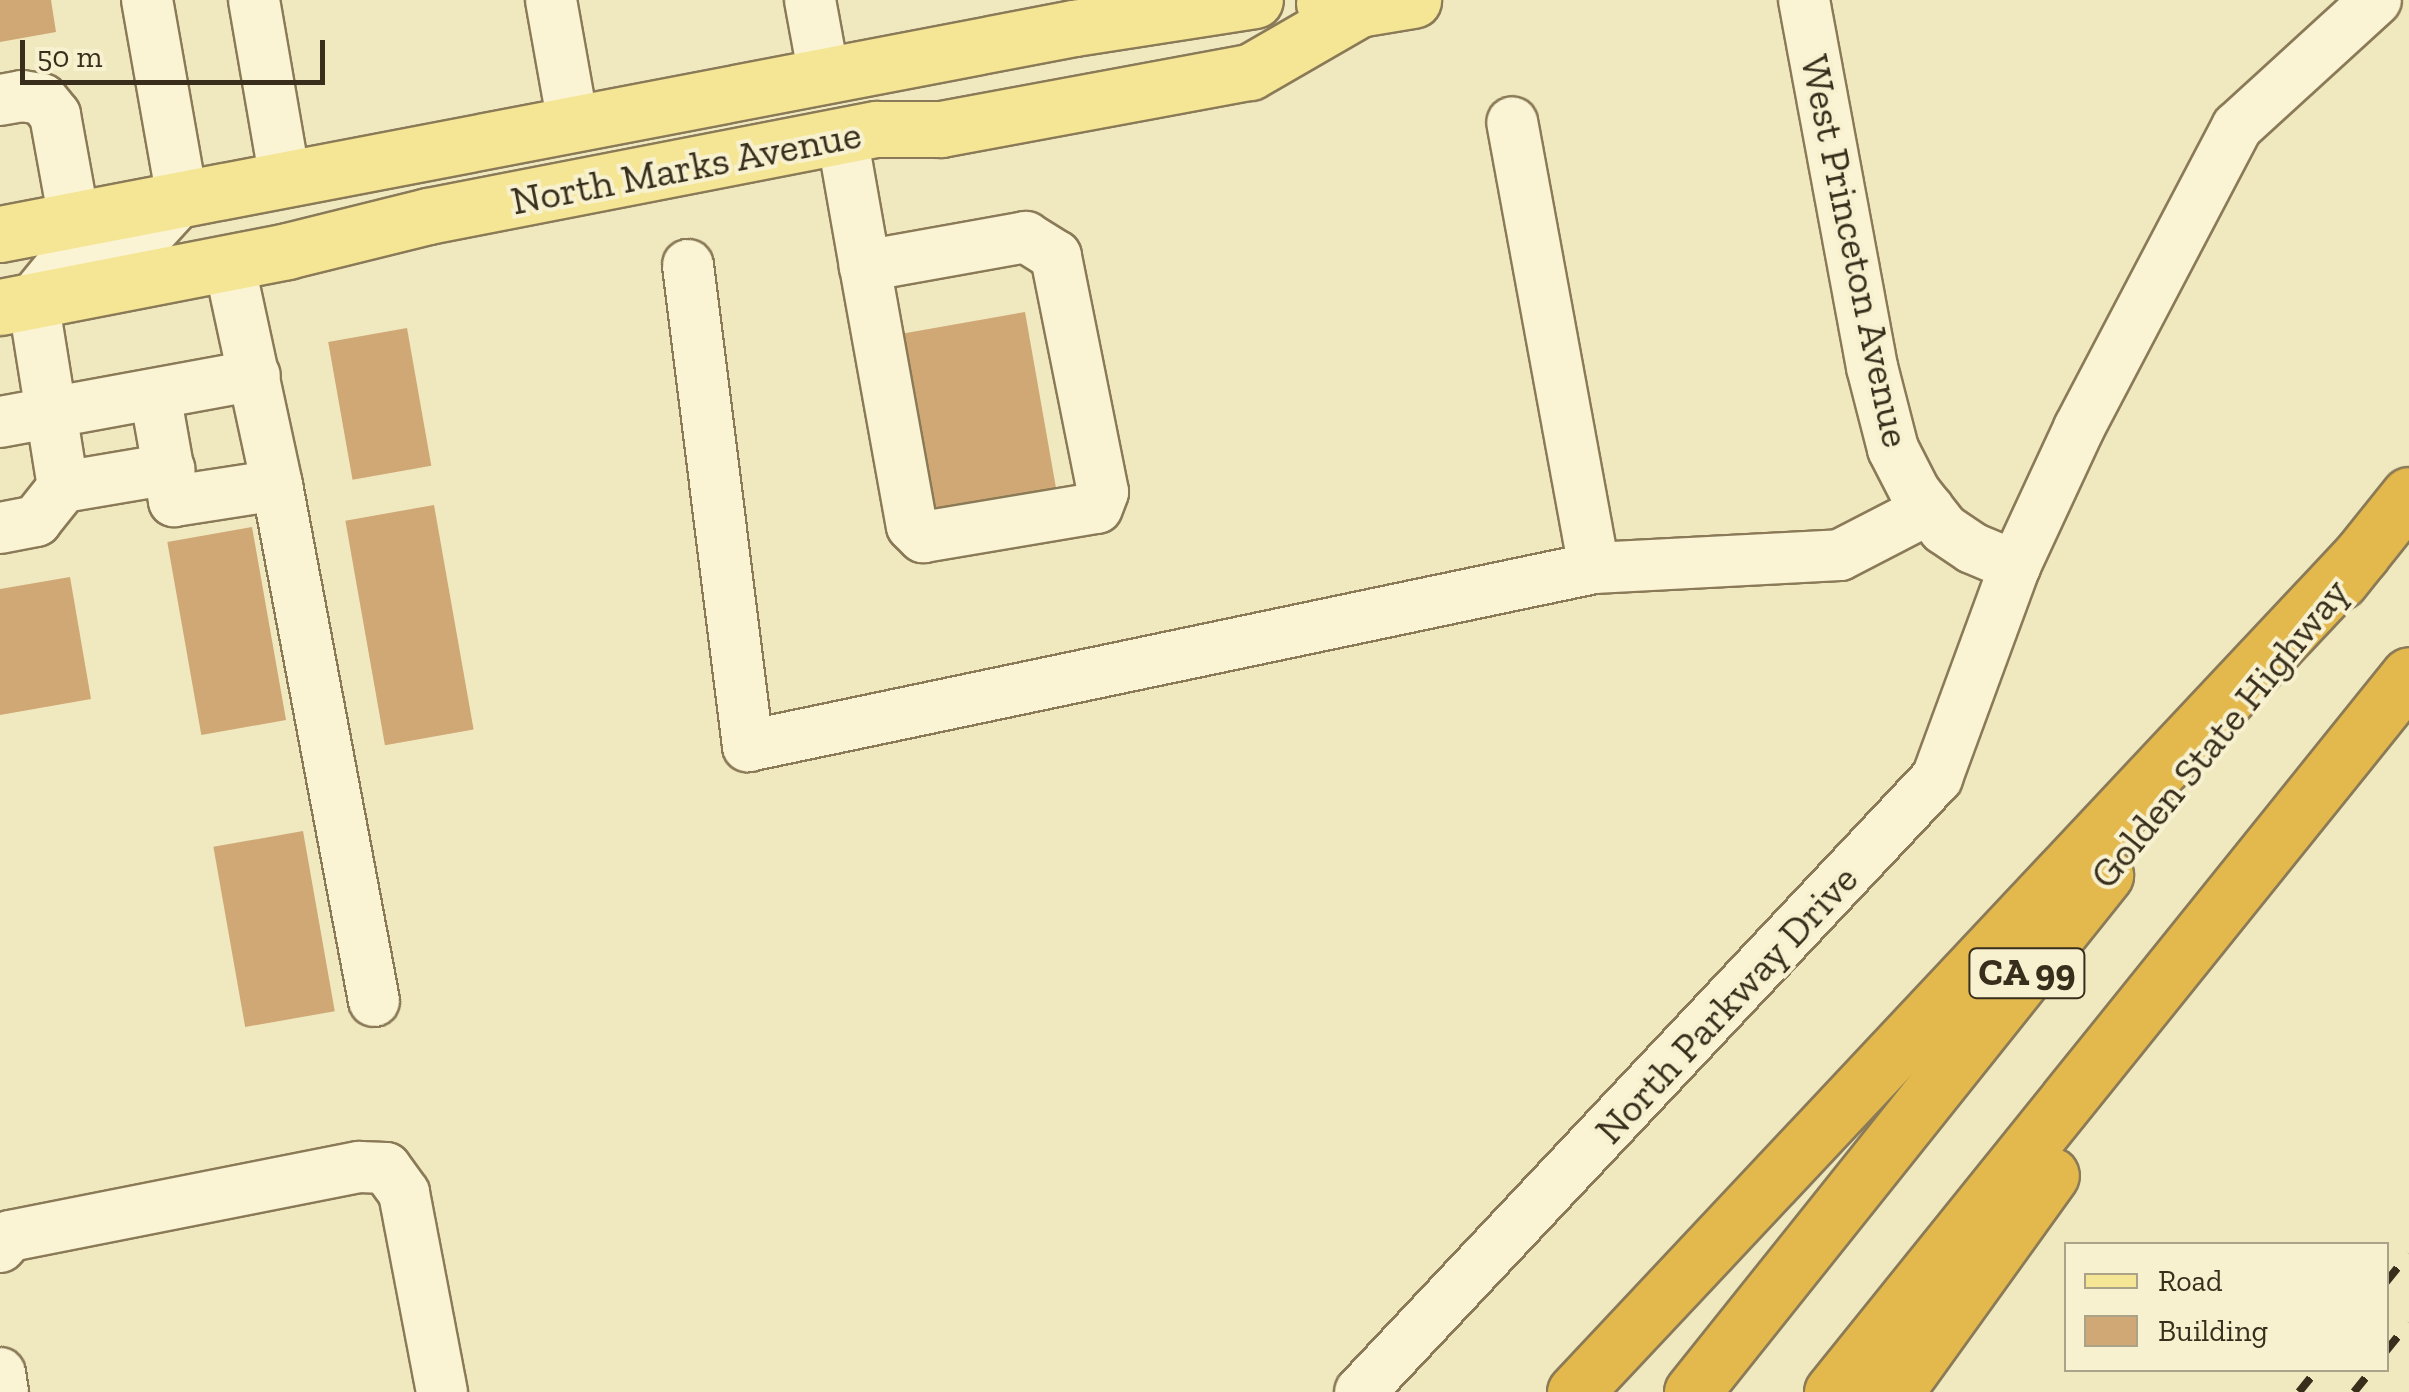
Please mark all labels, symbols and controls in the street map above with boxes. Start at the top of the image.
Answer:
scale bar [25,20,330,82]
text: 50 m [37,39,102,75]
street label: West Princeton Avenue [1791,50,1921,452]
street label: North Marks Avenue [506,109,866,225]
street label: Golden State Highway [2079,569,2359,897]
street label: North Parkway Drive [1584,854,1868,1154]
road number: CA 99 [1967,940,2087,1006]
legend [2064,1242,2389,1372]
text: Road [2158,1263,2223,1299]
text: Building [2158,1313,2268,1349]

